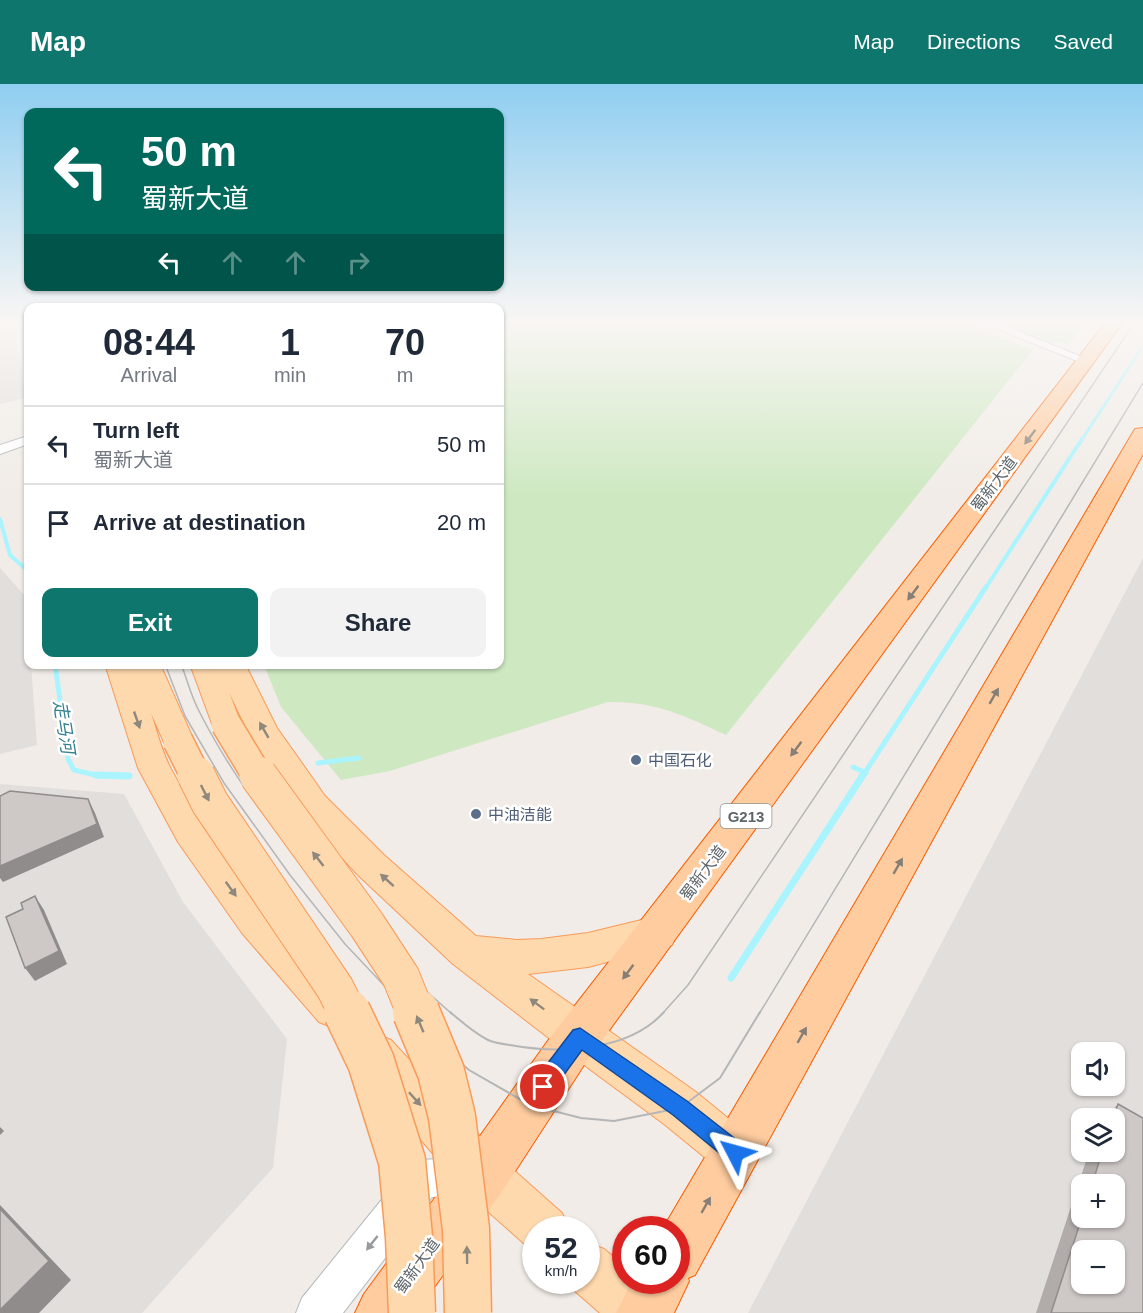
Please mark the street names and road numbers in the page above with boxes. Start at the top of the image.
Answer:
street label: 蜀新大道 [968,453,1020,515]
road number: G213 [720,804,771,828]
street label: 蜀新大道 [677,842,729,904]
street label: 蜀新大道 [391,1235,443,1297]

